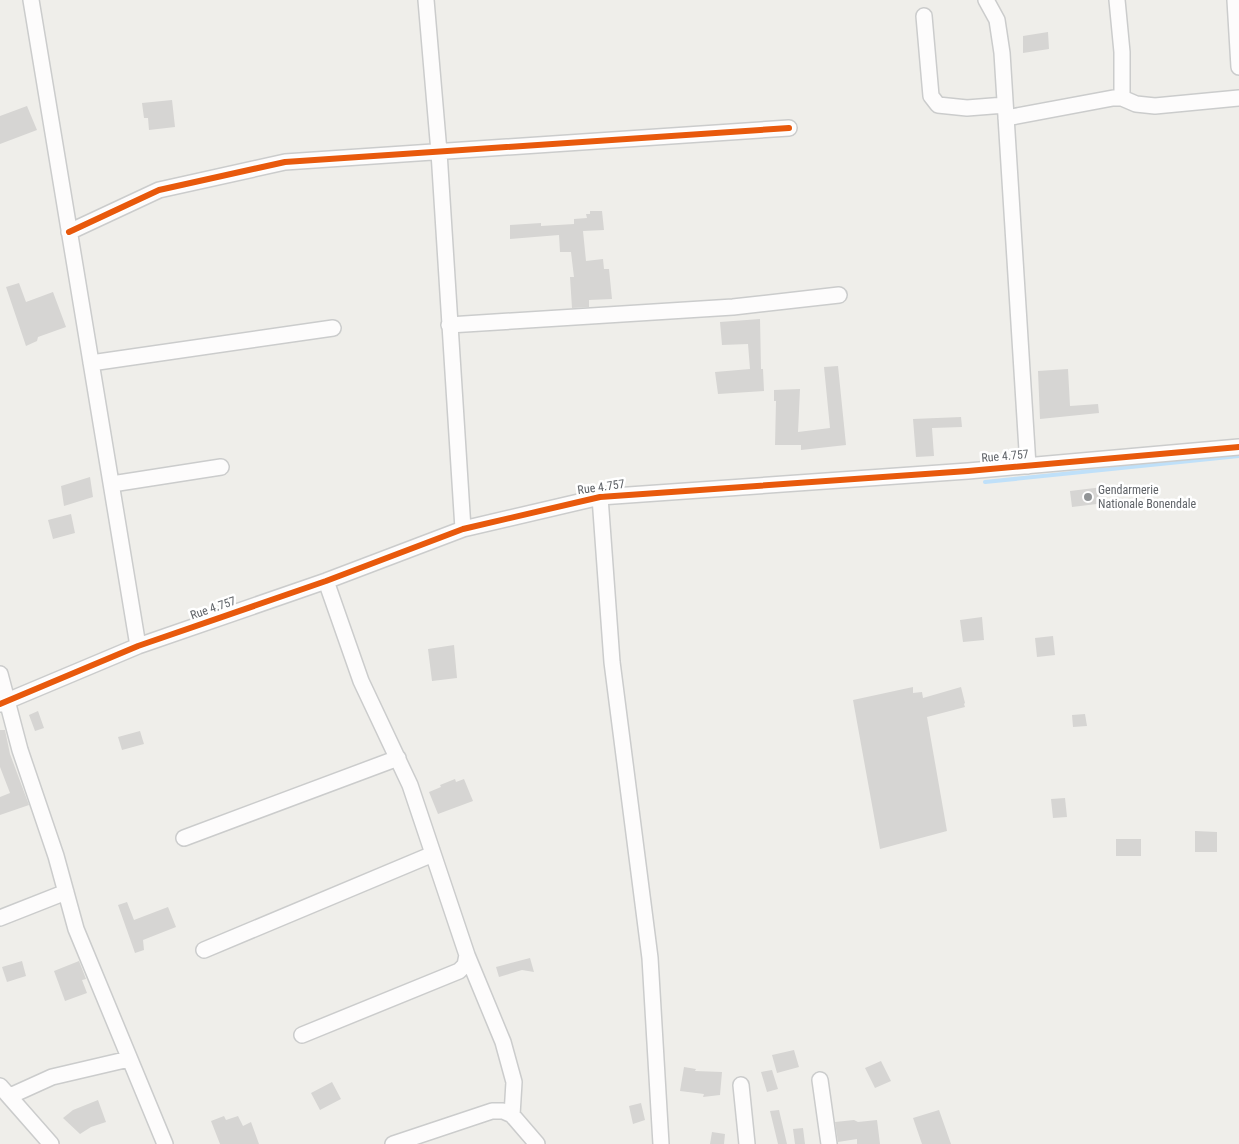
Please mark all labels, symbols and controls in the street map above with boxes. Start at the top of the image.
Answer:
street label: Rue 4.757 [981,447,1029,465]
street label: Rue 4.757 [577,477,626,497]
place label: Gendarmerie Nationale Bonendale [1098,483,1196,511]
marker: Gendarmerie Nationale Bonendale [1082,491,1094,503]
street label: Rue 4.757 [188,594,238,622]

